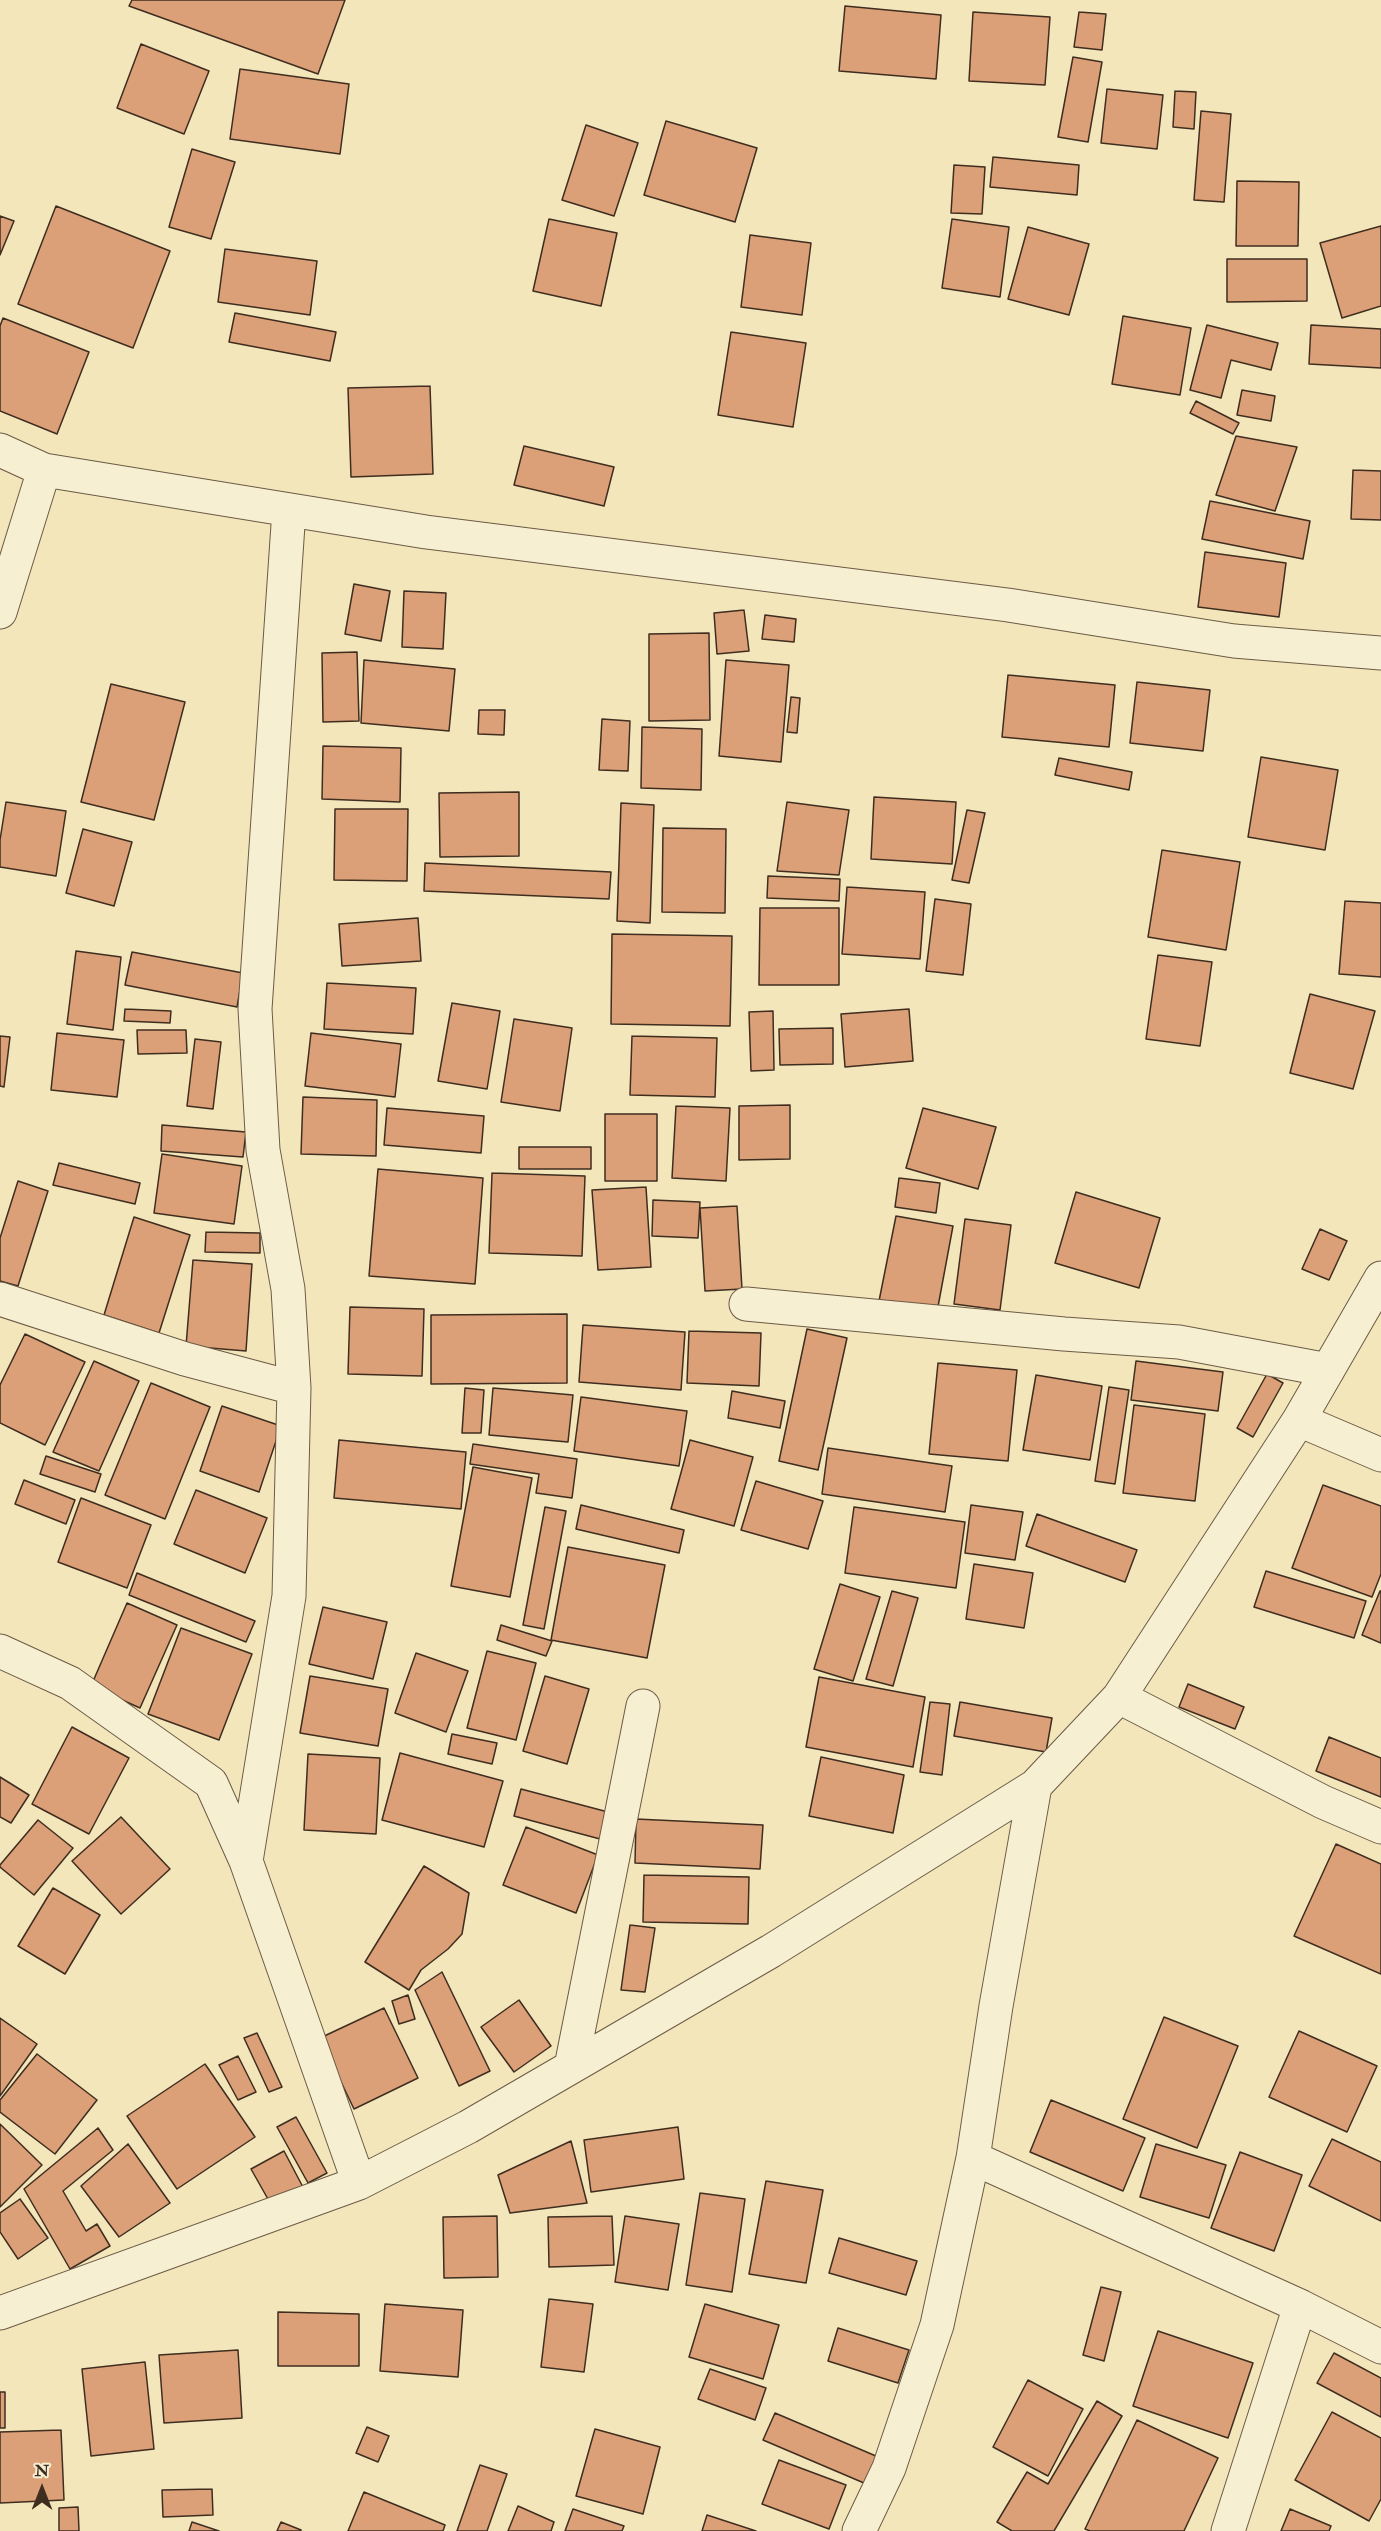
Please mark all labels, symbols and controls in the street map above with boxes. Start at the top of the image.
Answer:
north arrow [12,2459,72,2519]
text: N [35,2461,49,2481]

